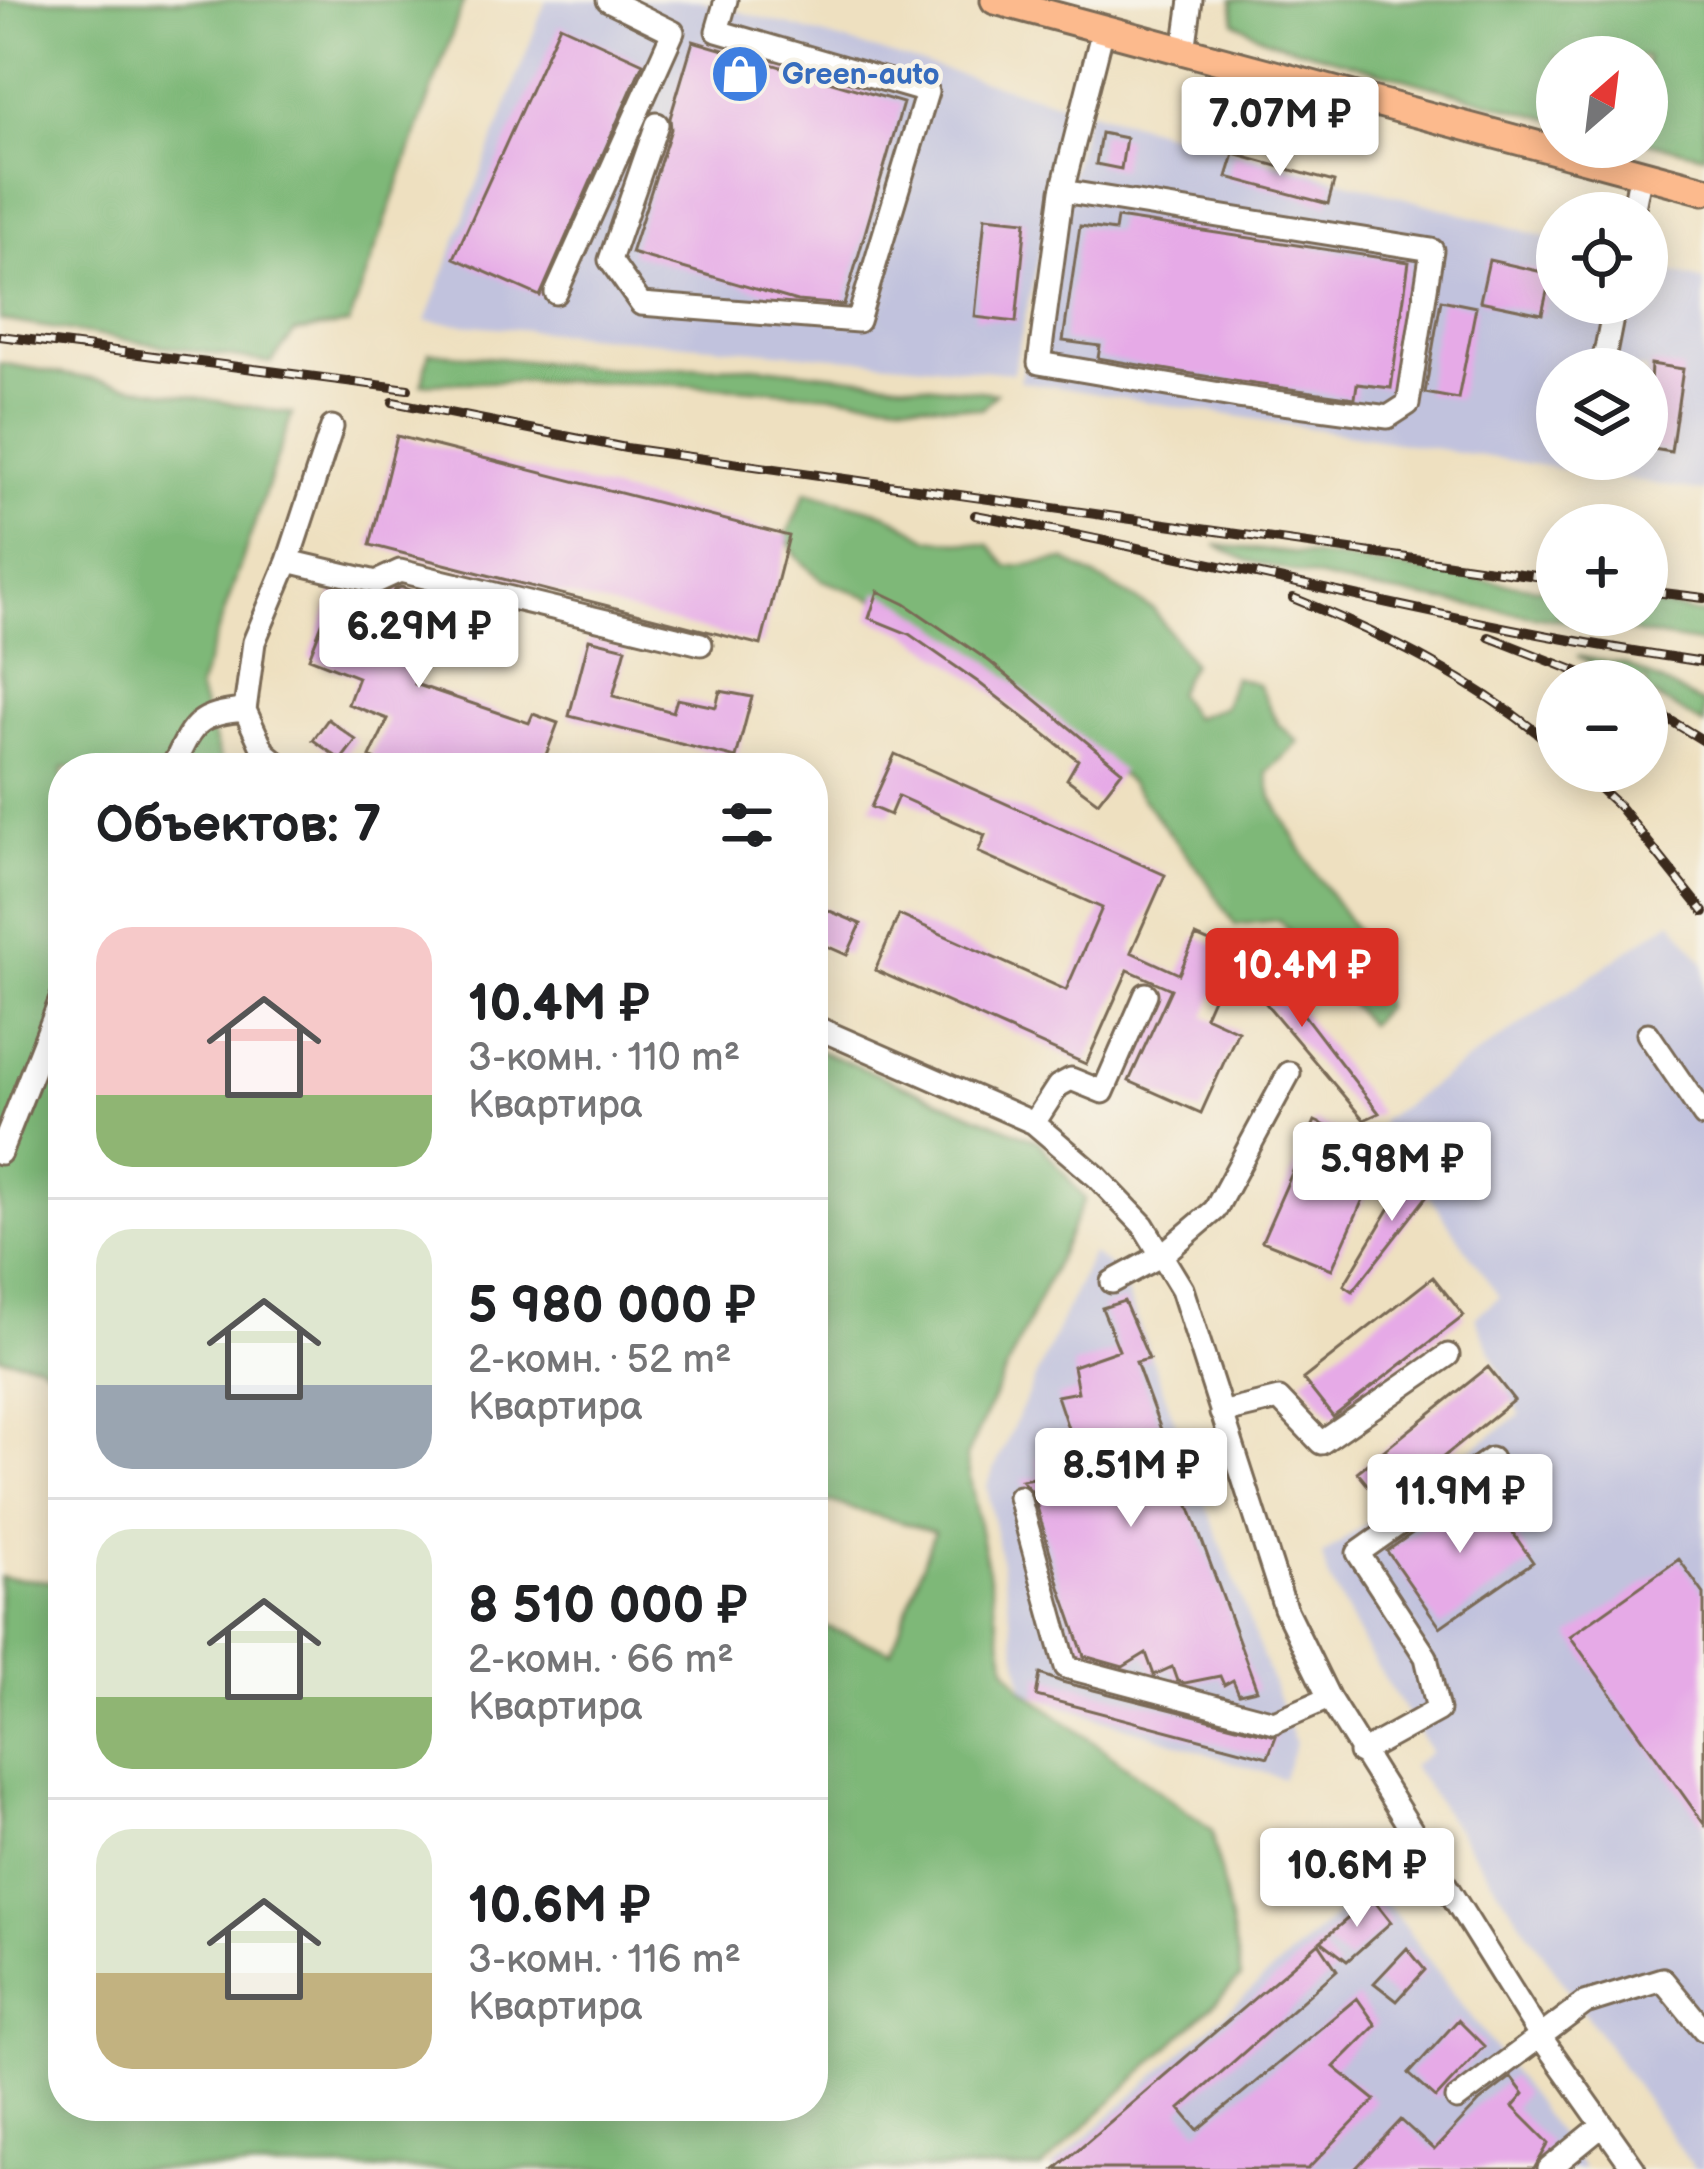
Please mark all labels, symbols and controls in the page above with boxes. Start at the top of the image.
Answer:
north arrow [1536,36,1668,168]
map controls [1536,36,1668,792]
shop icon: Green-auto [709,43,771,105]
place label: Green-auto [782,57,940,93]
pin: 7.07M ₽ [1169,77,1391,179]
text: 7.07M ₽ [1209,92,1351,139]
button: locate [1536,192,1668,324]
button: layers [1536,348,1668,480]
button: + [1536,504,1668,636]
pin: 6.29M ₽ [308,589,530,691]
text: 6.29M ₽ [346,604,492,651]
button: − [1536,660,1668,792]
icon: filters [714,792,780,858]
text: Объектов: 7 [96,795,381,856]
pin: 10.4M ₽ [1191,928,1413,1030]
text: 10.4M ₽ [1232,943,1372,990]
text: 10.4M ₽ [468,974,650,1035]
icon: home [192,975,336,1119]
text: 3-комн. · 110 m² [468,1035,740,1082]
text: Квартира [468,1082,643,1129]
pin: 5.98M ₽ [1281,1122,1503,1224]
text: 5.98M ₽ [1320,1137,1464,1184]
text: 5 980 000 ₽ [468,1276,756,1337]
icon: home [192,1277,336,1421]
text: 2-комн. · 52 m² [468,1337,732,1384]
text: Квартира [468,1384,643,1431]
pin: 8.51M ₽ [1020,1428,1242,1530]
text: 8.51M ₽ [1062,1443,1200,1490]
pin: 11.9M ₽ [1349,1454,1571,1556]
text: 11.9M ₽ [1394,1469,1526,1516]
text: 8 510 000 ₽ [468,1576,748,1637]
icon: home [192,1577,336,1721]
text: 2-комн. · 66 m² [468,1637,734,1684]
text: Квартира [468,1684,643,1731]
pin: 10.6M ₽ [1246,1828,1468,1930]
text: 10.6M ₽ [1287,1843,1427,1890]
text: 10.6M ₽ [468,1876,651,1937]
icon: home [192,1877,336,2021]
text: 3-комн. · 116 m² [468,1937,741,1984]
text: Квартира [468,1984,643,2031]

